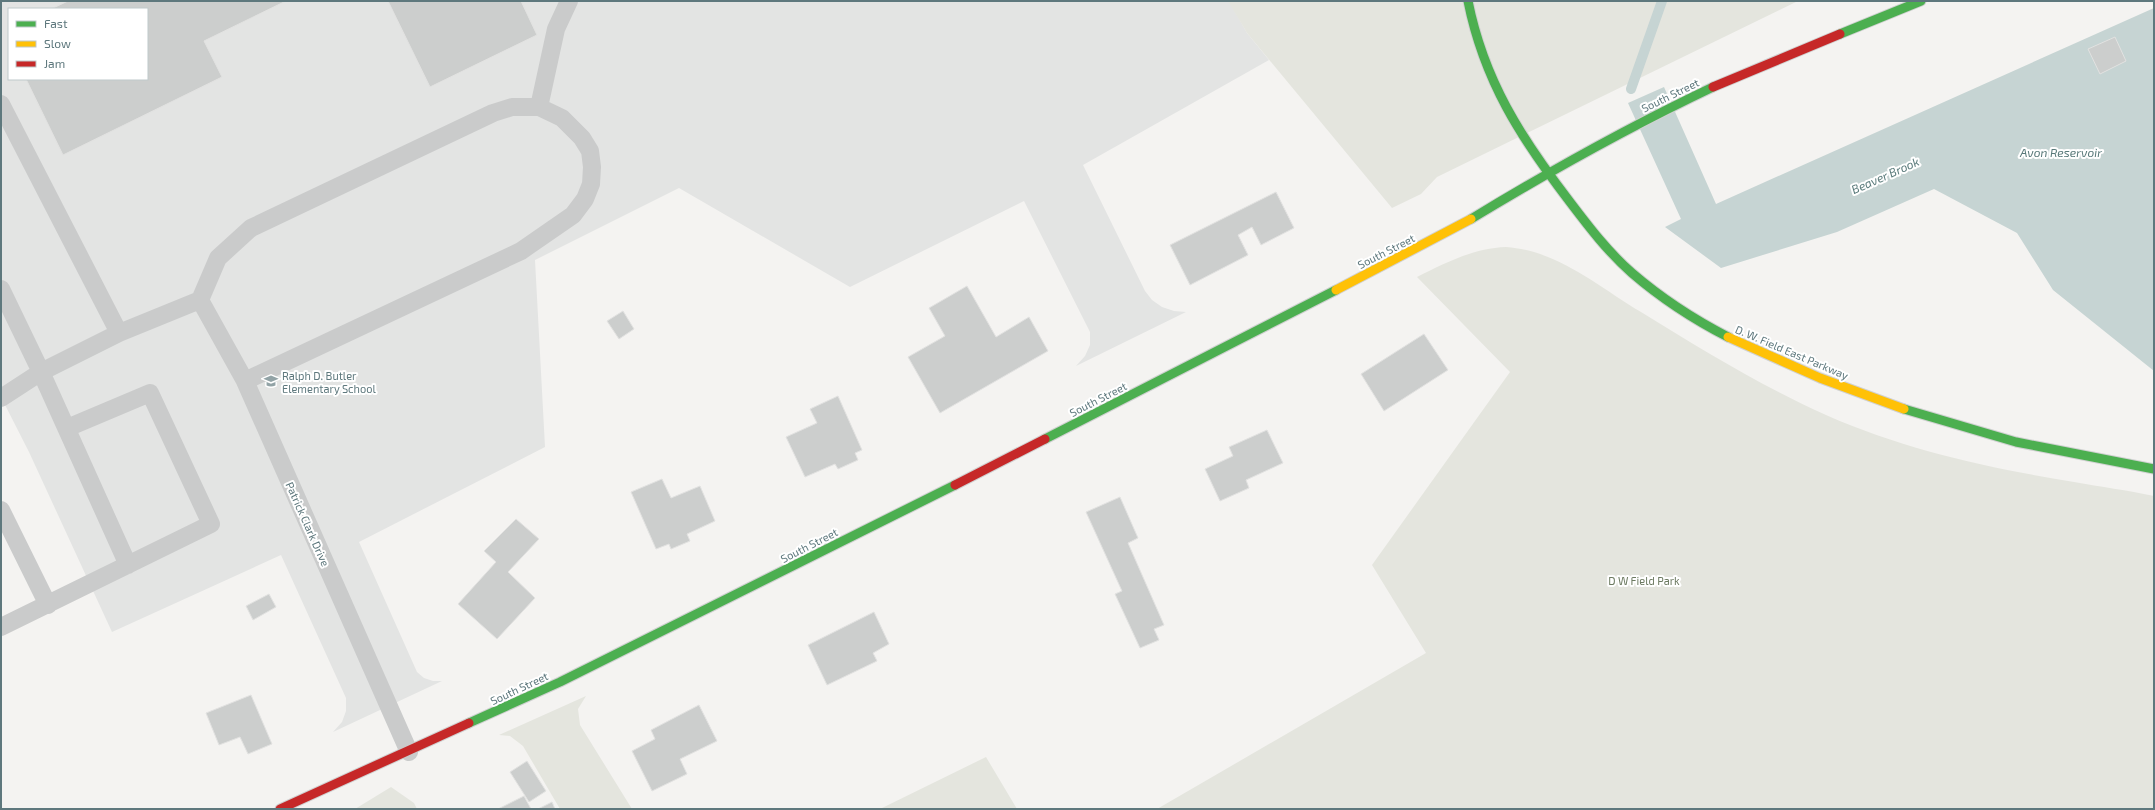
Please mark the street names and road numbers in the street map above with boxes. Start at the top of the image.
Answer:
street label: South Street [1639,76,1701,114]
street label: South Street [1355,231,1417,271]
street label: D. W. Field East Parkway [1733,322,1851,382]
street label: South Street [1067,379,1129,419]
street label: Patrick Clark Drive [284,480,333,568]
street label: South Street [778,525,840,565]
street label: South Street [488,669,550,707]

